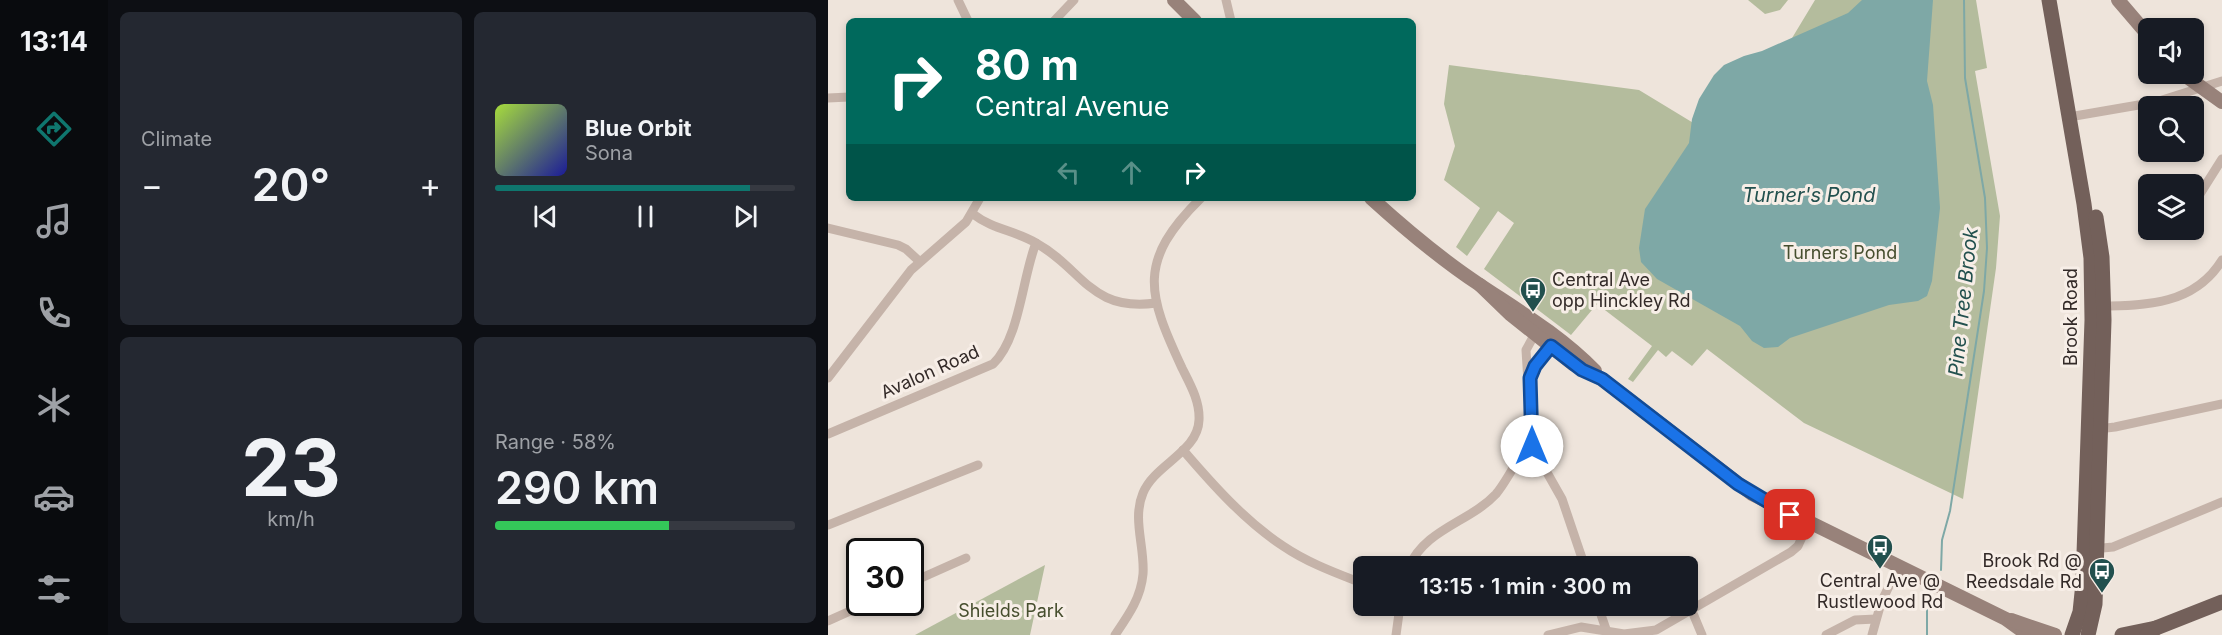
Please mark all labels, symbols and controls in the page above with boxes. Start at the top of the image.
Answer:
map controls [2138,18,2204,240]
button: sound [2138,18,2204,84]
text: 13:14 [20,25,88,58]
text: 80 m [975,39,1079,90]
icon: right [876,42,954,120]
text: Central Avenue [975,90,1170,123]
button: search [2138,96,2204,162]
icon: directions [33,108,75,150]
text: Blue Orbit [585,115,692,141]
text: Climate [141,127,212,151]
text: Sona [585,141,633,165]
icon: left [1052,156,1085,189]
icon: ahead [1115,156,1148,189]
icon: right [1178,156,1211,189]
text: 20° [252,157,330,212]
text: − [141,165,163,205]
text: + [419,165,441,205]
button: layers [2138,174,2204,240]
water label: Turner's Pond [1743,183,1876,207]
icon: music [33,200,75,242]
icon: previous [529,200,562,233]
icon: pause [629,200,662,233]
icon: next [729,200,762,233]
water label: Pine Tree Brook [1943,225,1983,378]
park label: Turners Pond [1783,242,1897,263]
street label: Brook Road [2060,268,2081,366]
place label: Central Ave opp Hinckley Rd [1552,269,1690,311]
bus stop icon: Central Ave opp Hinckley Rd [1518,275,1548,313]
icon: phone [33,292,75,334]
street label: Avalon Road [877,340,982,403]
icon: climate [33,384,75,426]
position arrow [1500,414,1564,478]
text: 23 [241,420,341,515]
text: Range · 58% [495,430,616,454]
text: 290 km [495,460,659,515]
icon: car [33,476,75,518]
pin [1764,489,1815,540]
icon: arrive [1773,498,1806,531]
text: km/h [267,507,315,531]
bus stop icon: Central Ave @ Rustlewood Rd [1865,532,1895,570]
speed limit sign: 30 [846,538,924,616]
place label: Brook Rd @ Reedsdale Rd [1966,550,2082,592]
bus stop icon: Brook Rd @ Reedsdale Rd [2087,556,2117,594]
icon: filters [33,568,75,610]
place label: Central Ave @ Rustlewood Rd [1817,570,1943,612]
text: 13:15 · 1 min · 300 m [1420,573,1631,599]
park label: Shields Park [958,600,1064,621]

